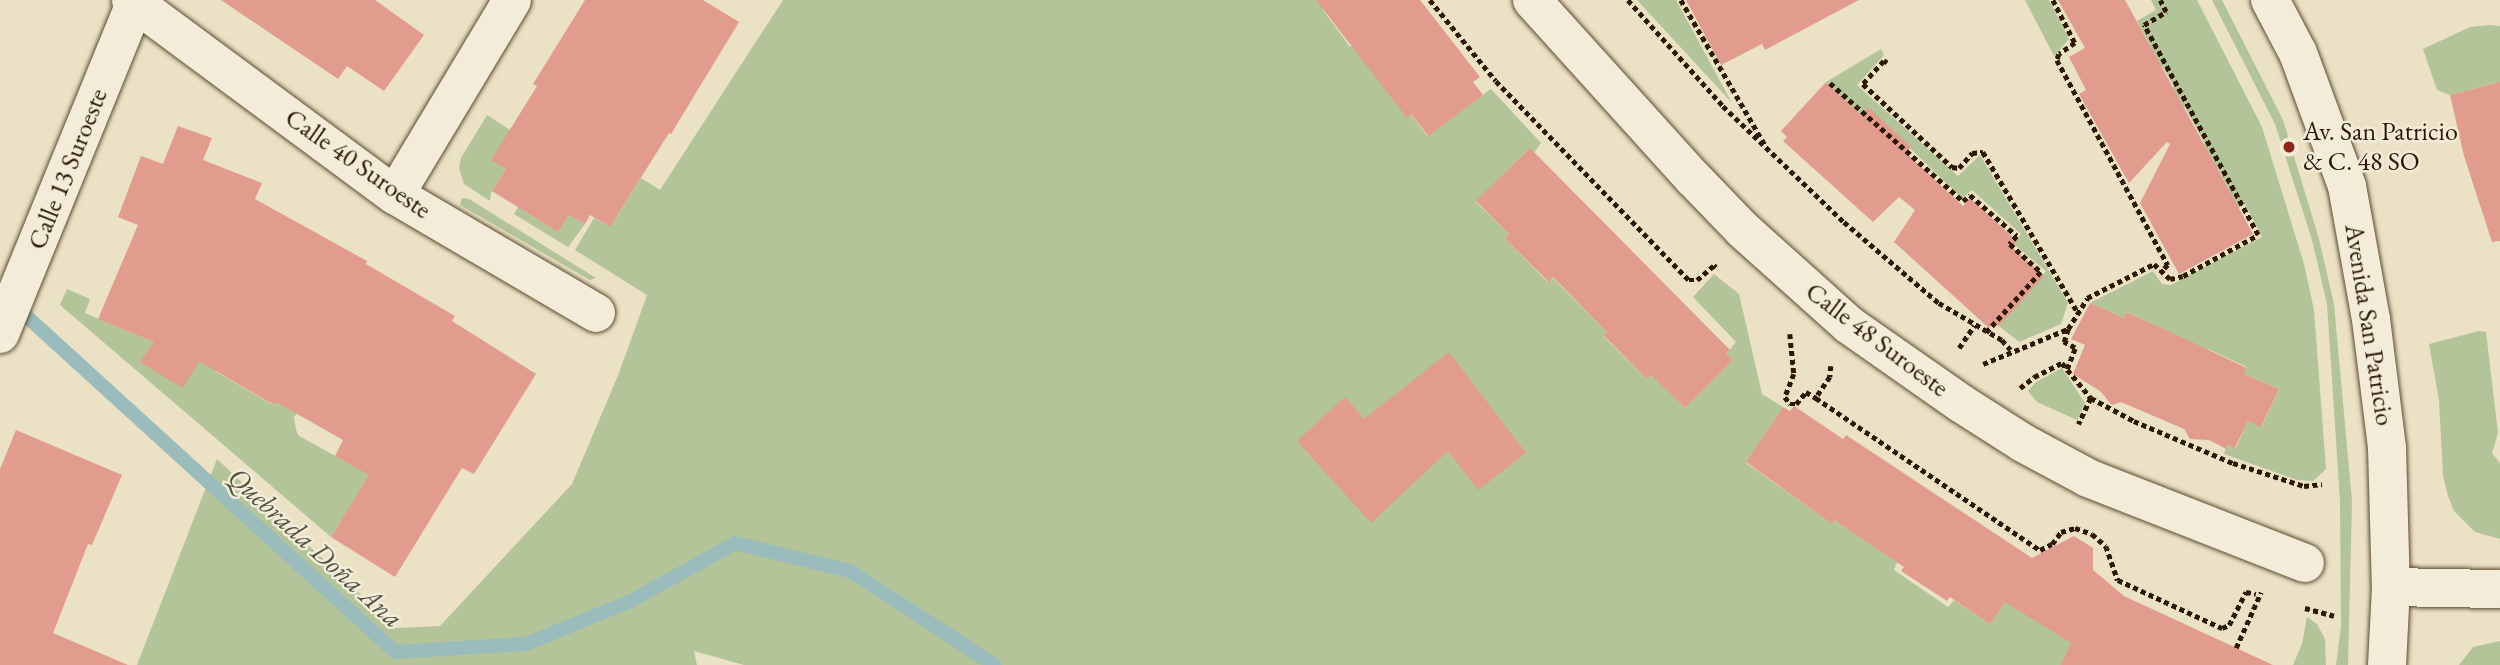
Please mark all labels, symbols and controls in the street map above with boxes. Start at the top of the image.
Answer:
street label: Calle 13 Suroeste [22,84,114,254]
street label: Calle 40 Suroeste [279,102,437,226]
place label: Av. San Patricio & C. 48 SO [2303,116,2458,178]
marker: Av. San Patricio & C. 48 SO [2281,139,2297,155]
street label: Avenida San Patricio [2338,222,2400,428]
street label: Calle 48 Suroeste [1799,276,1955,404]
water label: Quebrada Doña Ana [222,460,410,634]

